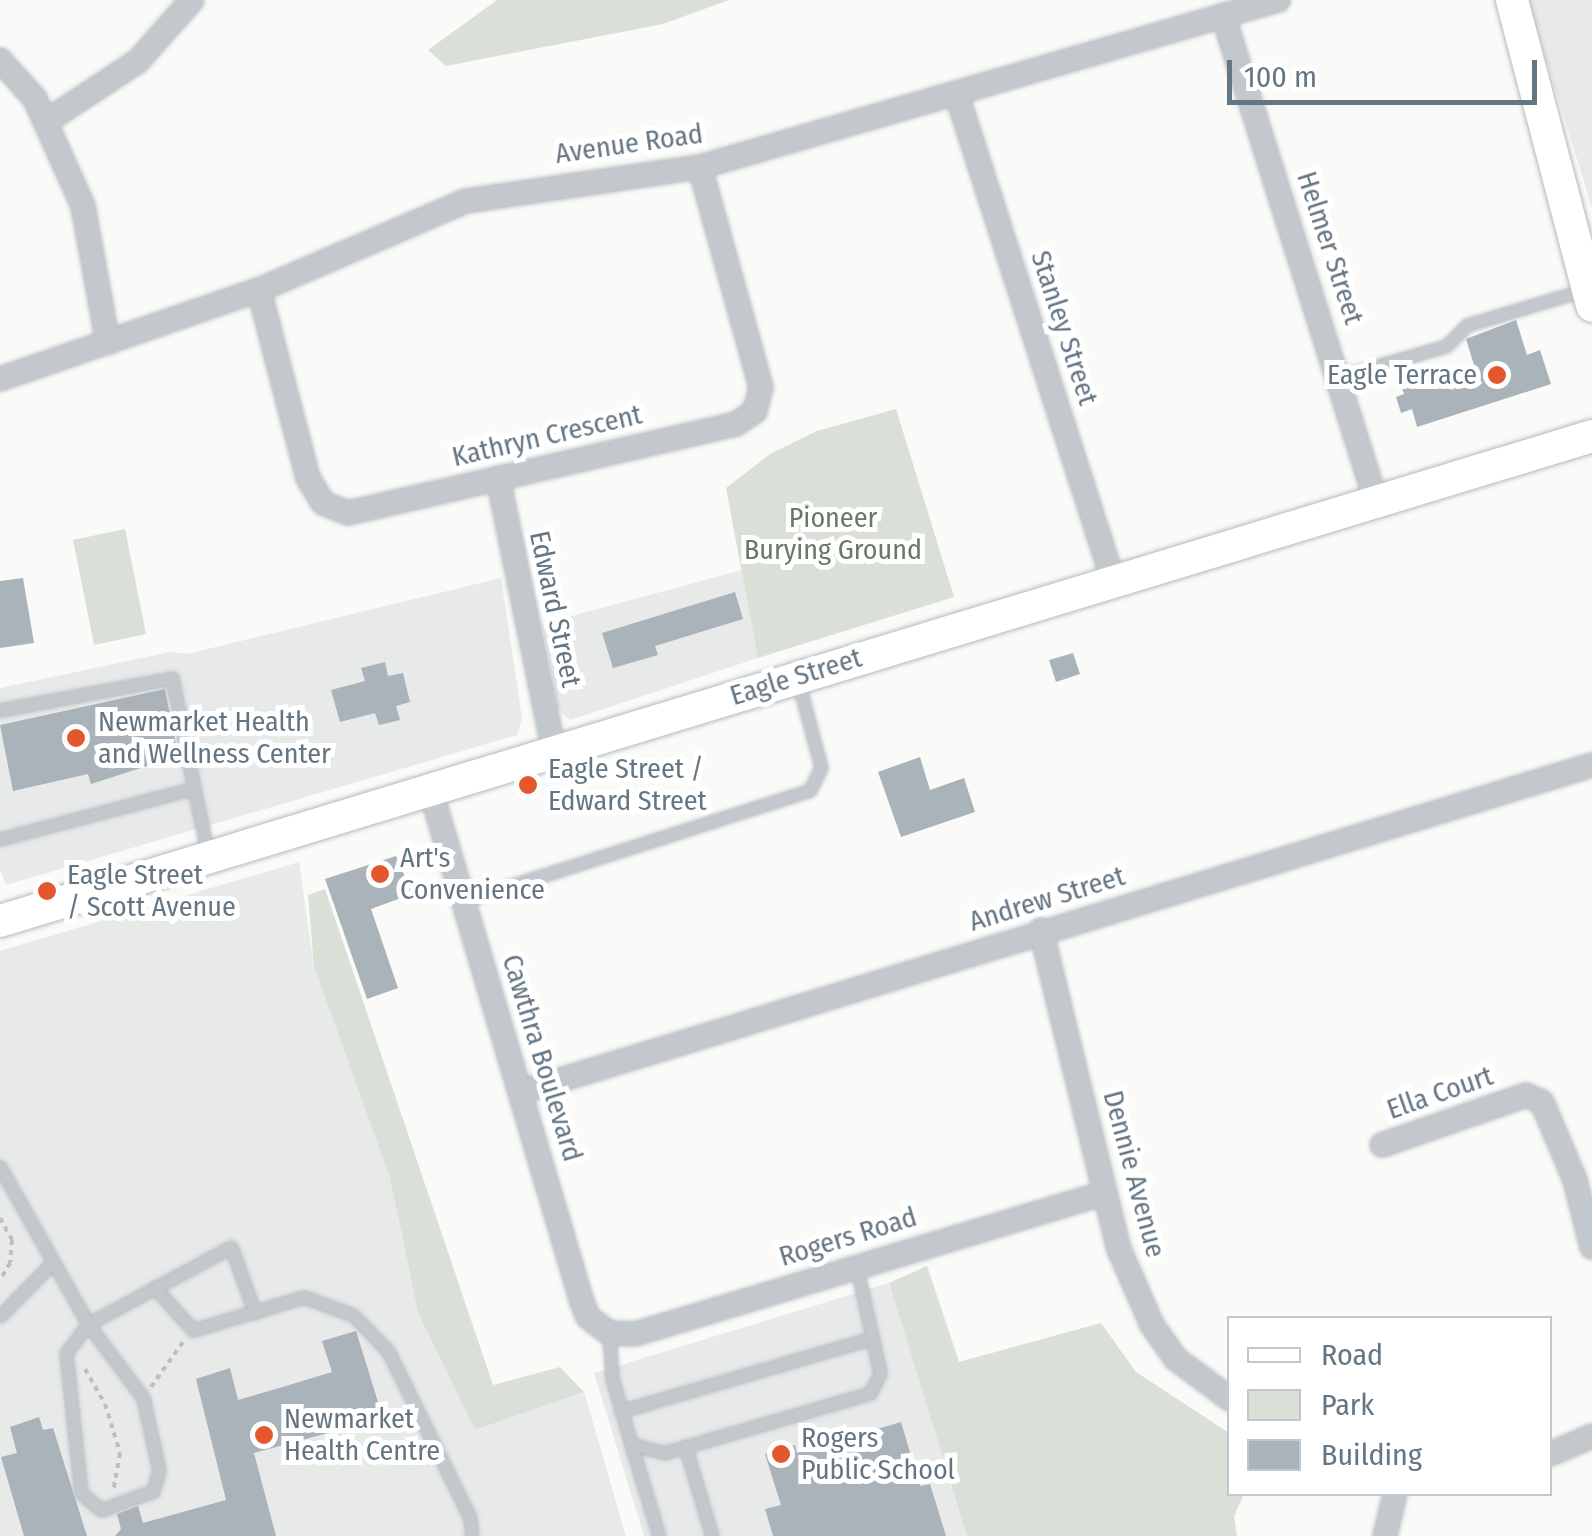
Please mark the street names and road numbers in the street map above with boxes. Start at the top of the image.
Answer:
street label: Avenue Road [553,117,705,171]
street label: Helmer Street [1289,167,1371,329]
street label: Stanley Street [1023,247,1105,409]
street label: Kathryn Crescent [449,398,645,474]
street label: Edward Street [522,528,588,690]
street label: Eagle Street [726,641,866,713]
street label: Andrew Street [965,859,1129,939]
street label: Cawthra Boulevard [495,951,589,1165]
street label: Ella Court [1383,1059,1497,1127]
street label: Dennie Avenue [1096,1087,1172,1261]
street label: Rogers Road [775,1200,921,1274]

